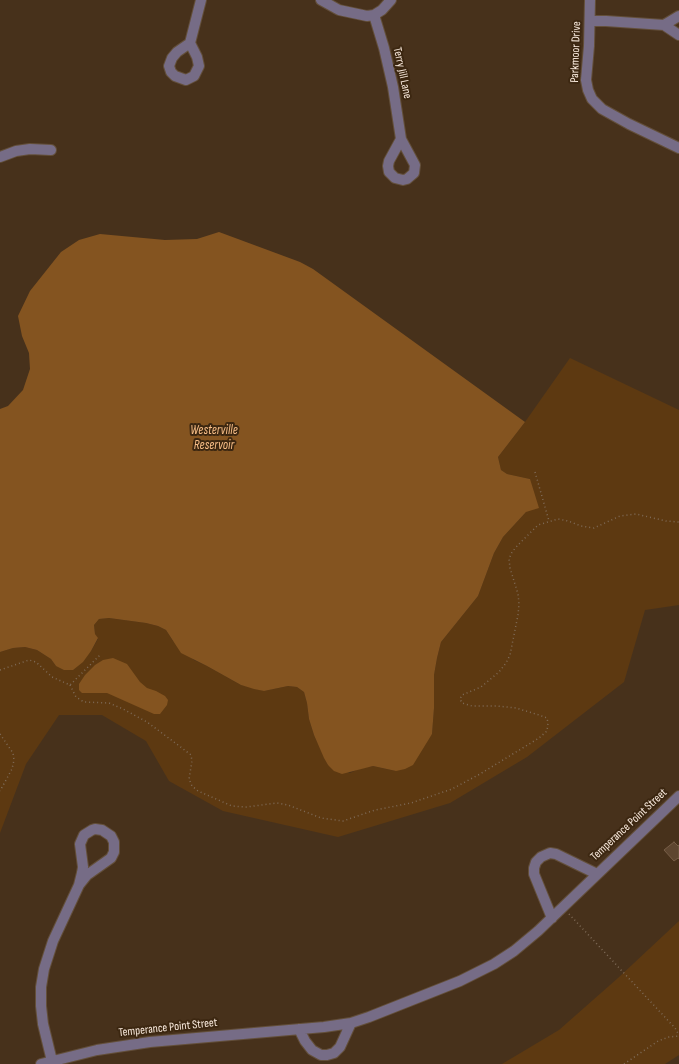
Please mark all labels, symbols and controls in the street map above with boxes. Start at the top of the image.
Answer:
street label: Parkmoor Drive [568,21,584,83]
street label: Terry Jill Lane [389,46,415,100]
water label: Westerville Reservoir [190,423,238,454]
street label: Temperance Point Street [588,786,670,864]
street label: Temperance Point Street [118,1016,218,1040]

